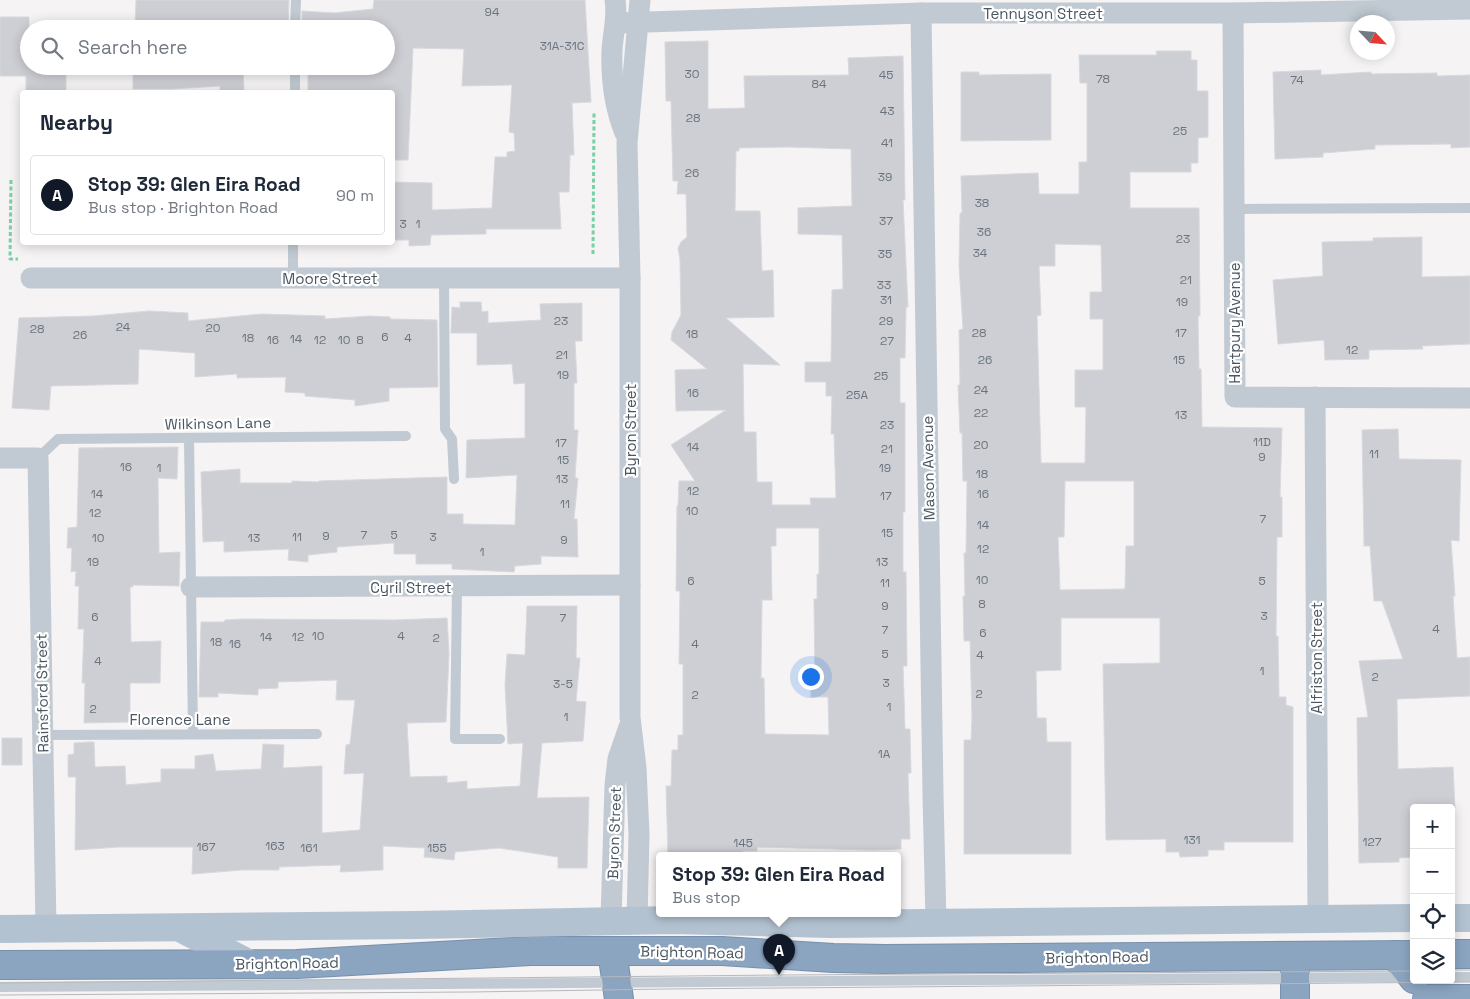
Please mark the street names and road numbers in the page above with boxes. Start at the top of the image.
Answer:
street label: Tennyson Street [983,4,1103,23]
street label: Hartpury Avenue [1225,262,1244,384]
street label: Moore Street [282,269,378,288]
street label: Byron Street [621,384,640,476]
street label: Wilkinson Lane [165,413,272,433]
street label: Mason Avenue [918,415,938,520]
street label: Cyril Street [370,578,452,597]
street label: Alfriston Street [1307,602,1326,714]
street label: Rainsford Street [31,633,53,753]
street label: Florence Lane [129,710,231,729]
street label: Byron Street [603,786,625,880]
street label: Brighton Road [640,942,744,962]
street label: Brighton Road [1045,947,1149,967]
street label: Brighton Road [235,953,339,973]

